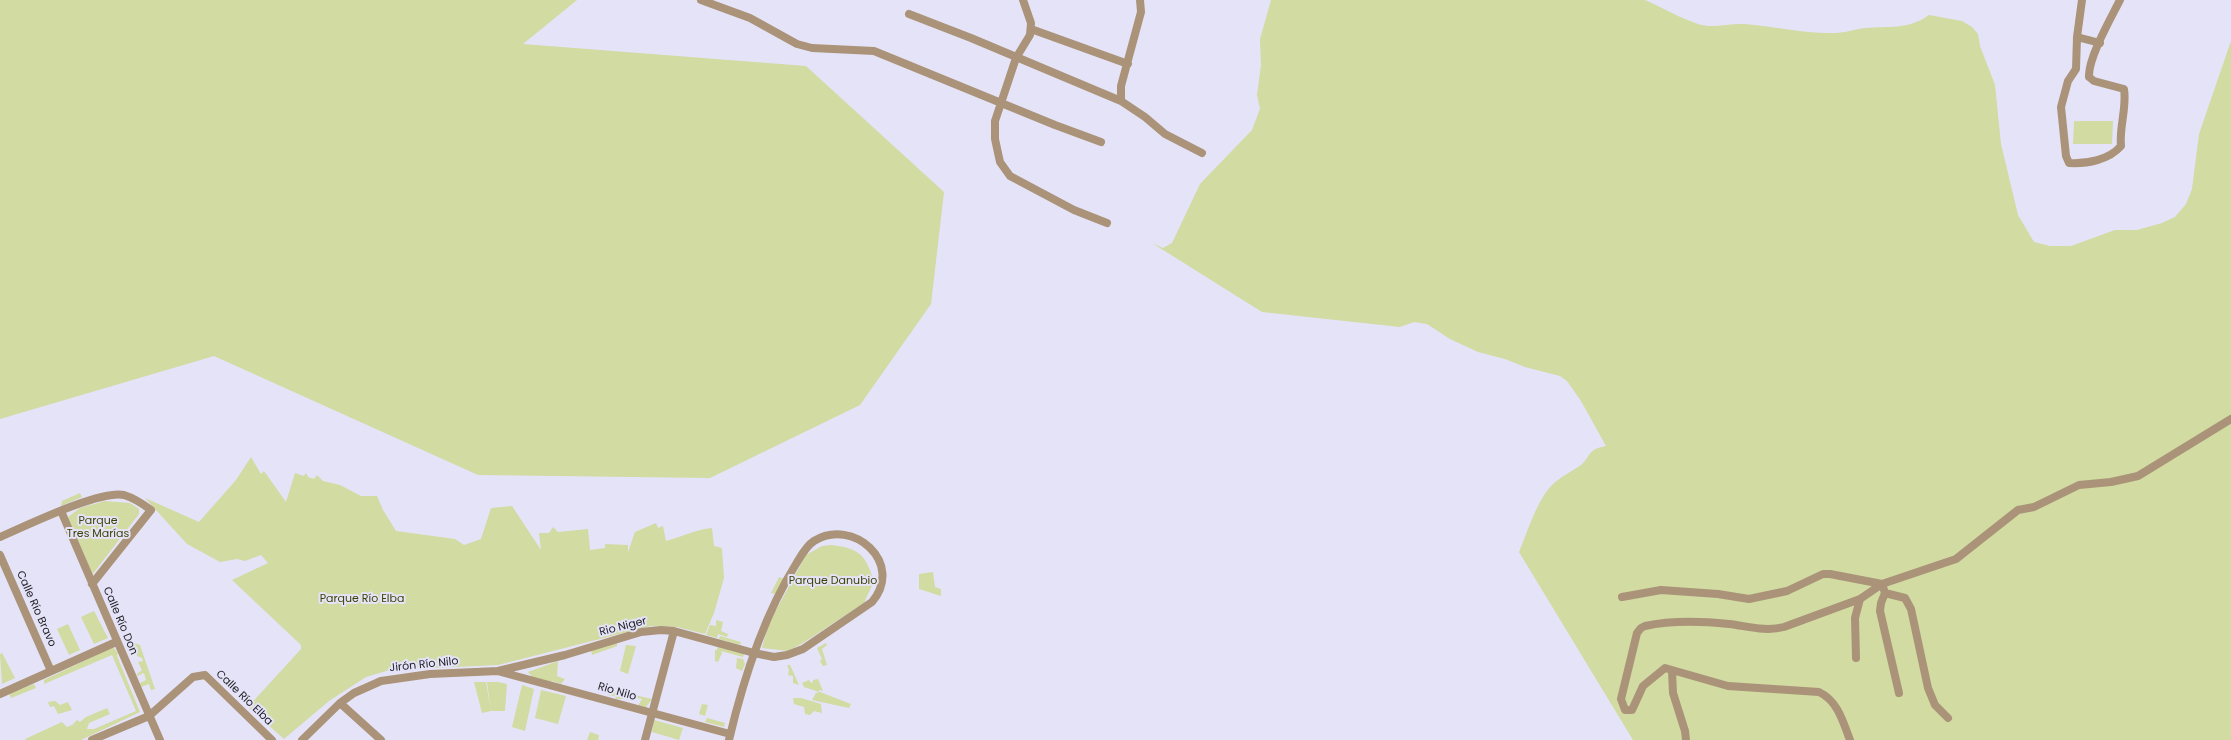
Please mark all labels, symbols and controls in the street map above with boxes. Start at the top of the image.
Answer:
park label: Parque Tres Marías [67,514,129,540]
street label: Calle Río Bravo [13,569,59,649]
park label: Parque Danubio [789,574,877,588]
street label: Calle Río Don [100,585,140,657]
park label: Parque Río Elba [320,592,404,606]
street label: Rio Niger [598,615,648,639]
street label: Jirón Río Nilo [389,655,459,675]
street label: Calle Río Elba [213,668,275,728]
street label: Rio Nilo [596,680,638,704]

